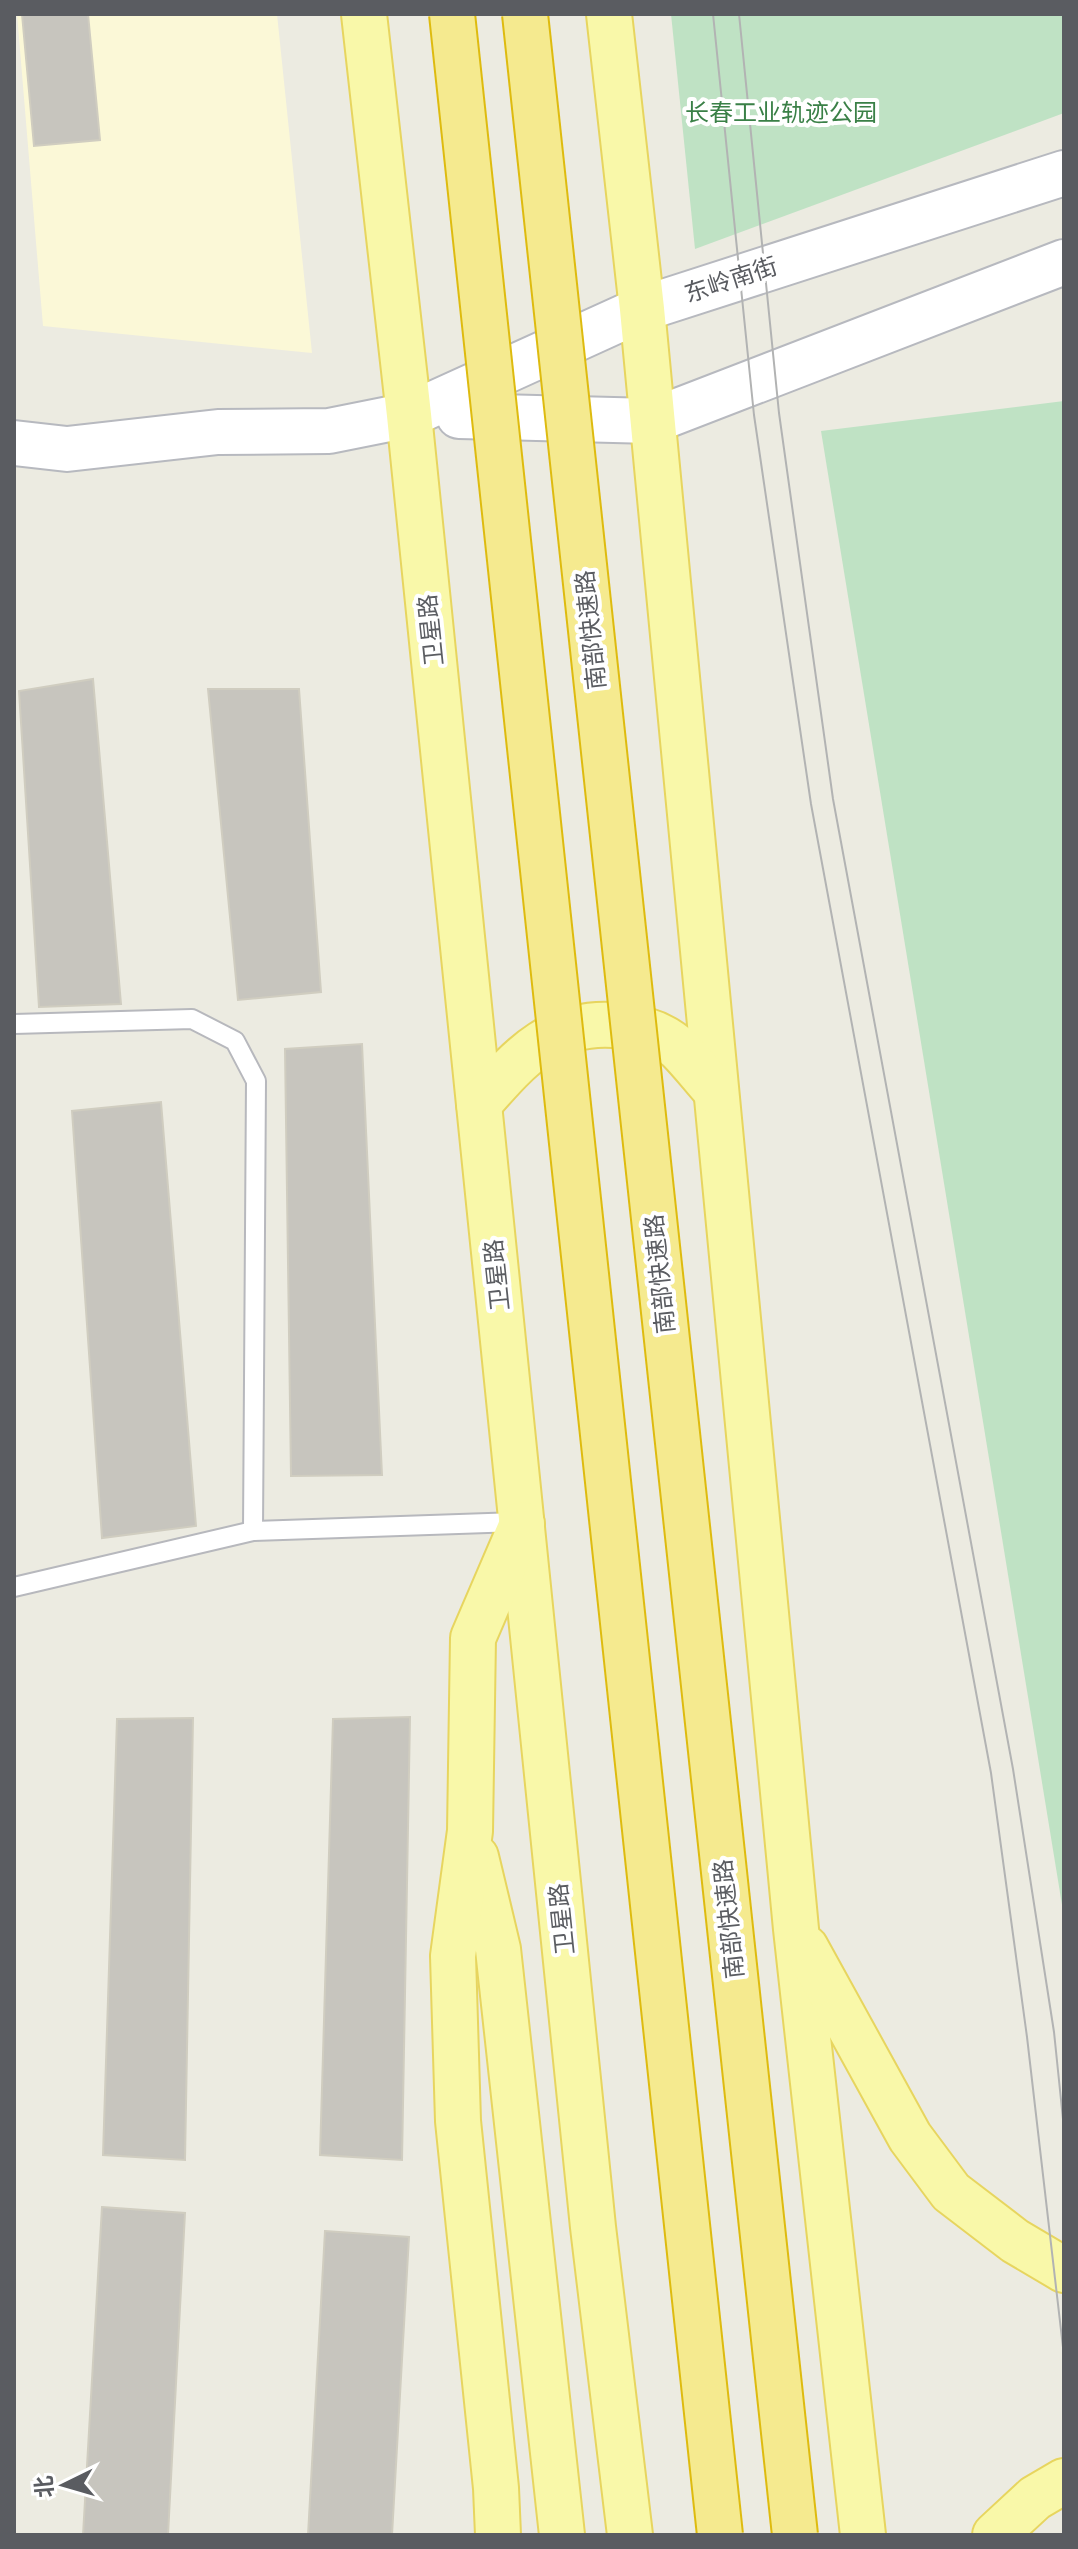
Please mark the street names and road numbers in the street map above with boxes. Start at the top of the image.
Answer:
street label: 东岭南街 [681,251,781,307]
street label: 南部快速路 [570,569,610,691]
street label: 卫星路 [412,593,448,667]
street label: 南部快速路 [639,1213,679,1335]
street label: 卫星路 [478,1238,514,1312]
street label: 南部快速路 [708,1858,748,1980]
street label: 卫星路 [543,1882,579,1956]

